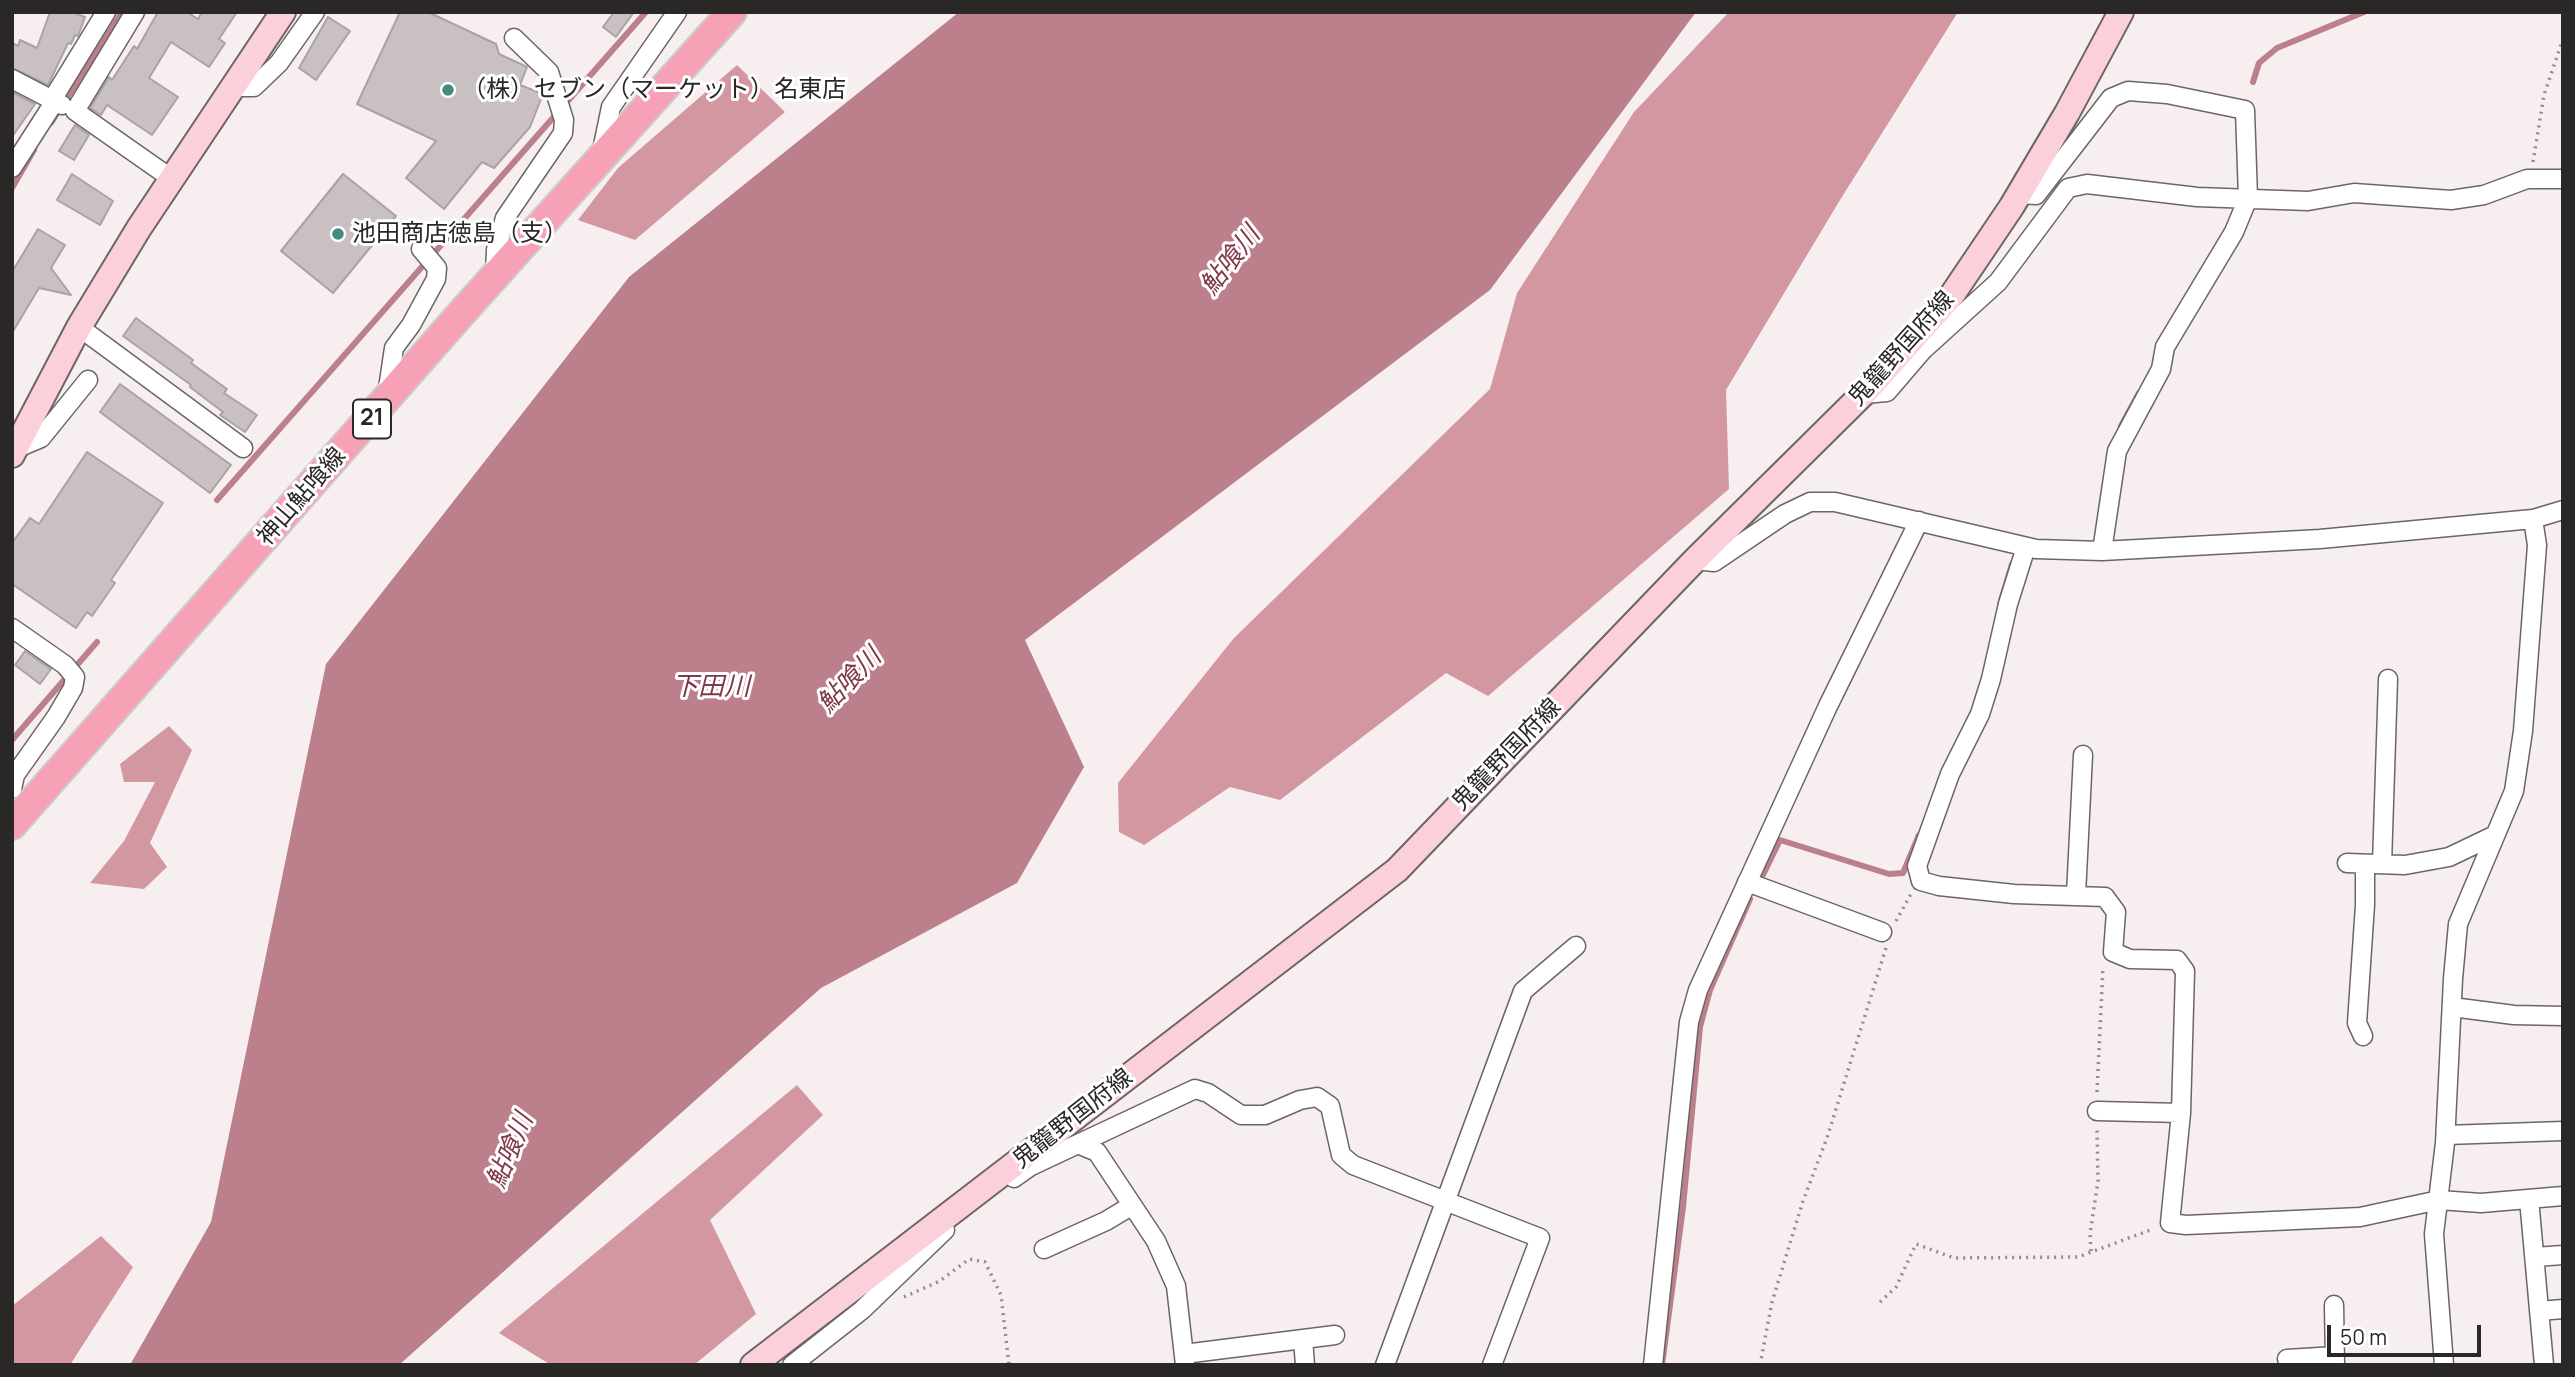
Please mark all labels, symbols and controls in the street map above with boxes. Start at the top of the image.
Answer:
place label: （株）セブン（マーケット）名東店 [462,76,846,104]
marker: （株）セブン（マーケット）名東店 [440,82,456,98]
place label: 池田商店徳島（支） [352,220,568,248]
water label: 鮎喰川 [1195,221,1267,301]
marker: 池田商店徳島（支） [330,226,346,242]
street label: 鬼籠野国府線 [1843,286,1961,412]
road number: 21 [353,400,391,438]
street label: 神山鮎喰線 [252,442,352,552]
water label: 鮎喰川 [812,642,888,720]
water label: 下田川 [672,672,750,704]
street label: 鬼籠野国府線 [1447,693,1567,817]
street label: 鬼籠野国府線 [1007,1063,1139,1175]
water label: 鮎喰川 [481,1109,541,1193]
scale bar [2330,1310,2484,1354]
text: 50 m [2340,1323,2387,1351]

